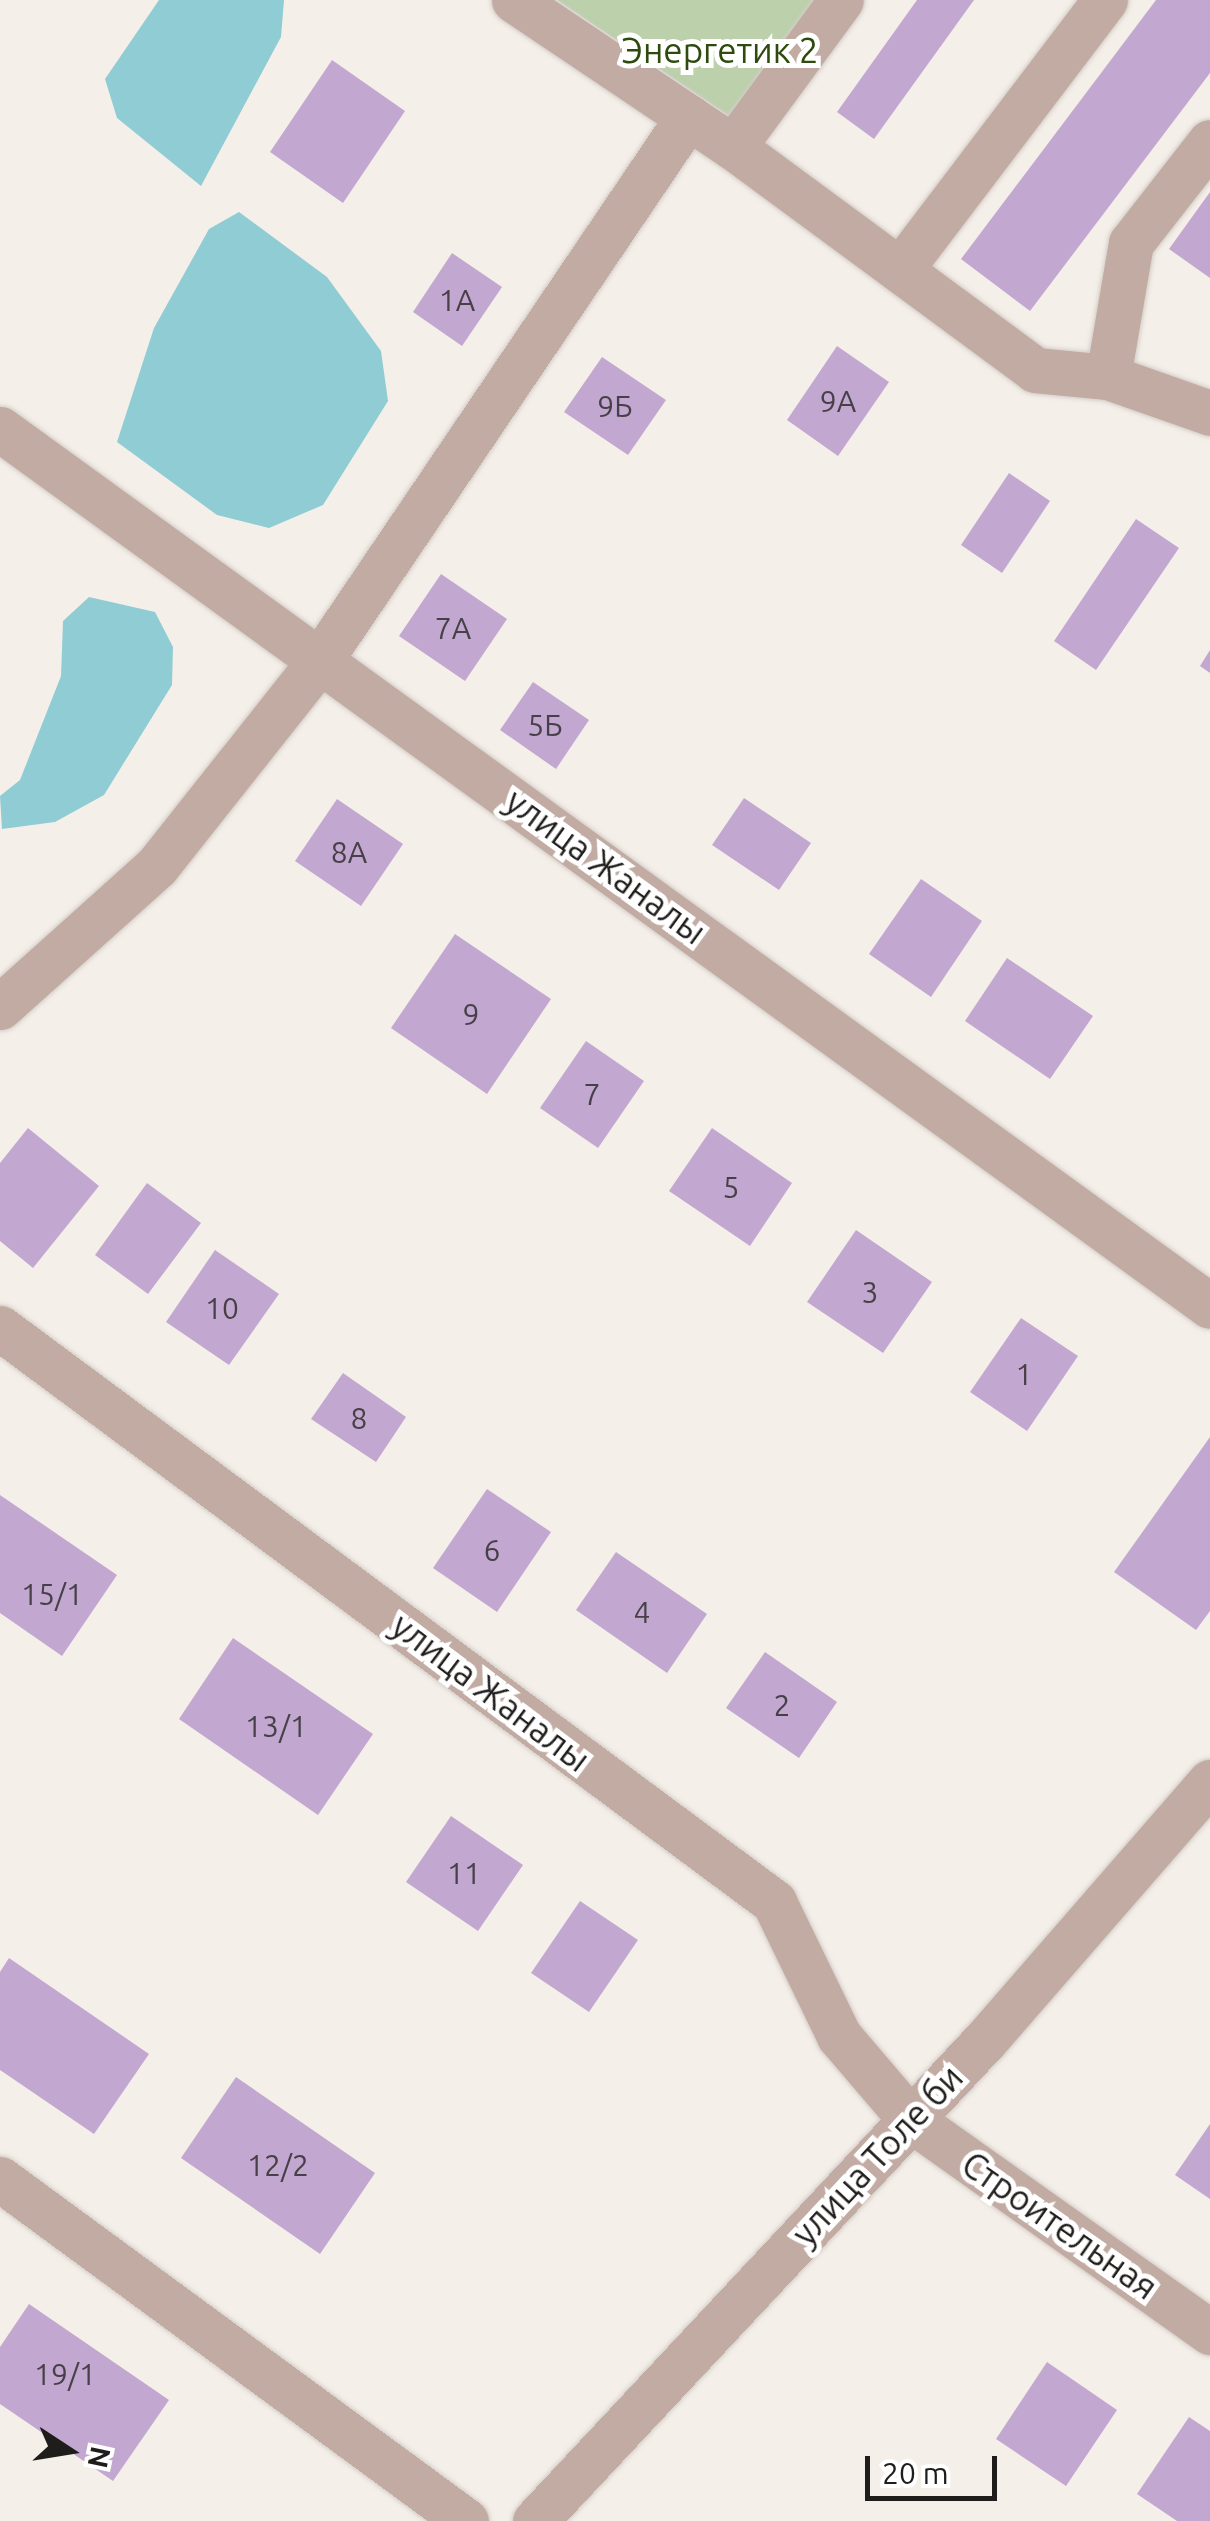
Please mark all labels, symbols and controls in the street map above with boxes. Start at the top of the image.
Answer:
park label: Энергетик 2 [621,29,819,71]
house number: 1А [439,282,475,318]
house number: 9А [820,383,856,419]
house number: 9Б [597,388,633,424]
house number: 7А [435,610,471,646]
house number: 5Б [527,707,563,743]
street label: улица Жаналы [498,779,714,953]
house number: 8А [331,834,367,870]
house number: 9 [463,996,479,1032]
house number: 7 [584,1076,600,1112]
house number: 5 [723,1169,739,1205]
house number: 3 [862,1274,878,1310]
house number: 10 [205,1290,239,1326]
house number: 1 [1016,1356,1032,1392]
house number: 8 [351,1400,367,1436]
house number: 6 [484,1532,500,1568]
house number: 15/1 [21,1576,83,1612]
house number: 4 [634,1594,650,1630]
street label: улица Жаналы [384,1604,598,1780]
house number: 2 [774,1687,790,1723]
house number: 13/1 [245,1708,307,1744]
house number: 11 [447,1855,481,1891]
street label: улица Толе би [783,2056,971,2254]
street label: Строительная [954,2142,1166,2308]
house number: 12/2 [247,2147,309,2183]
house number: 19/1 [34,2356,96,2392]
north arrow [20,2401,120,2501]
scale bar [870,2436,1002,2498]
text: N [83,2444,117,2471]
text: 20 m [882,2456,949,2490]

